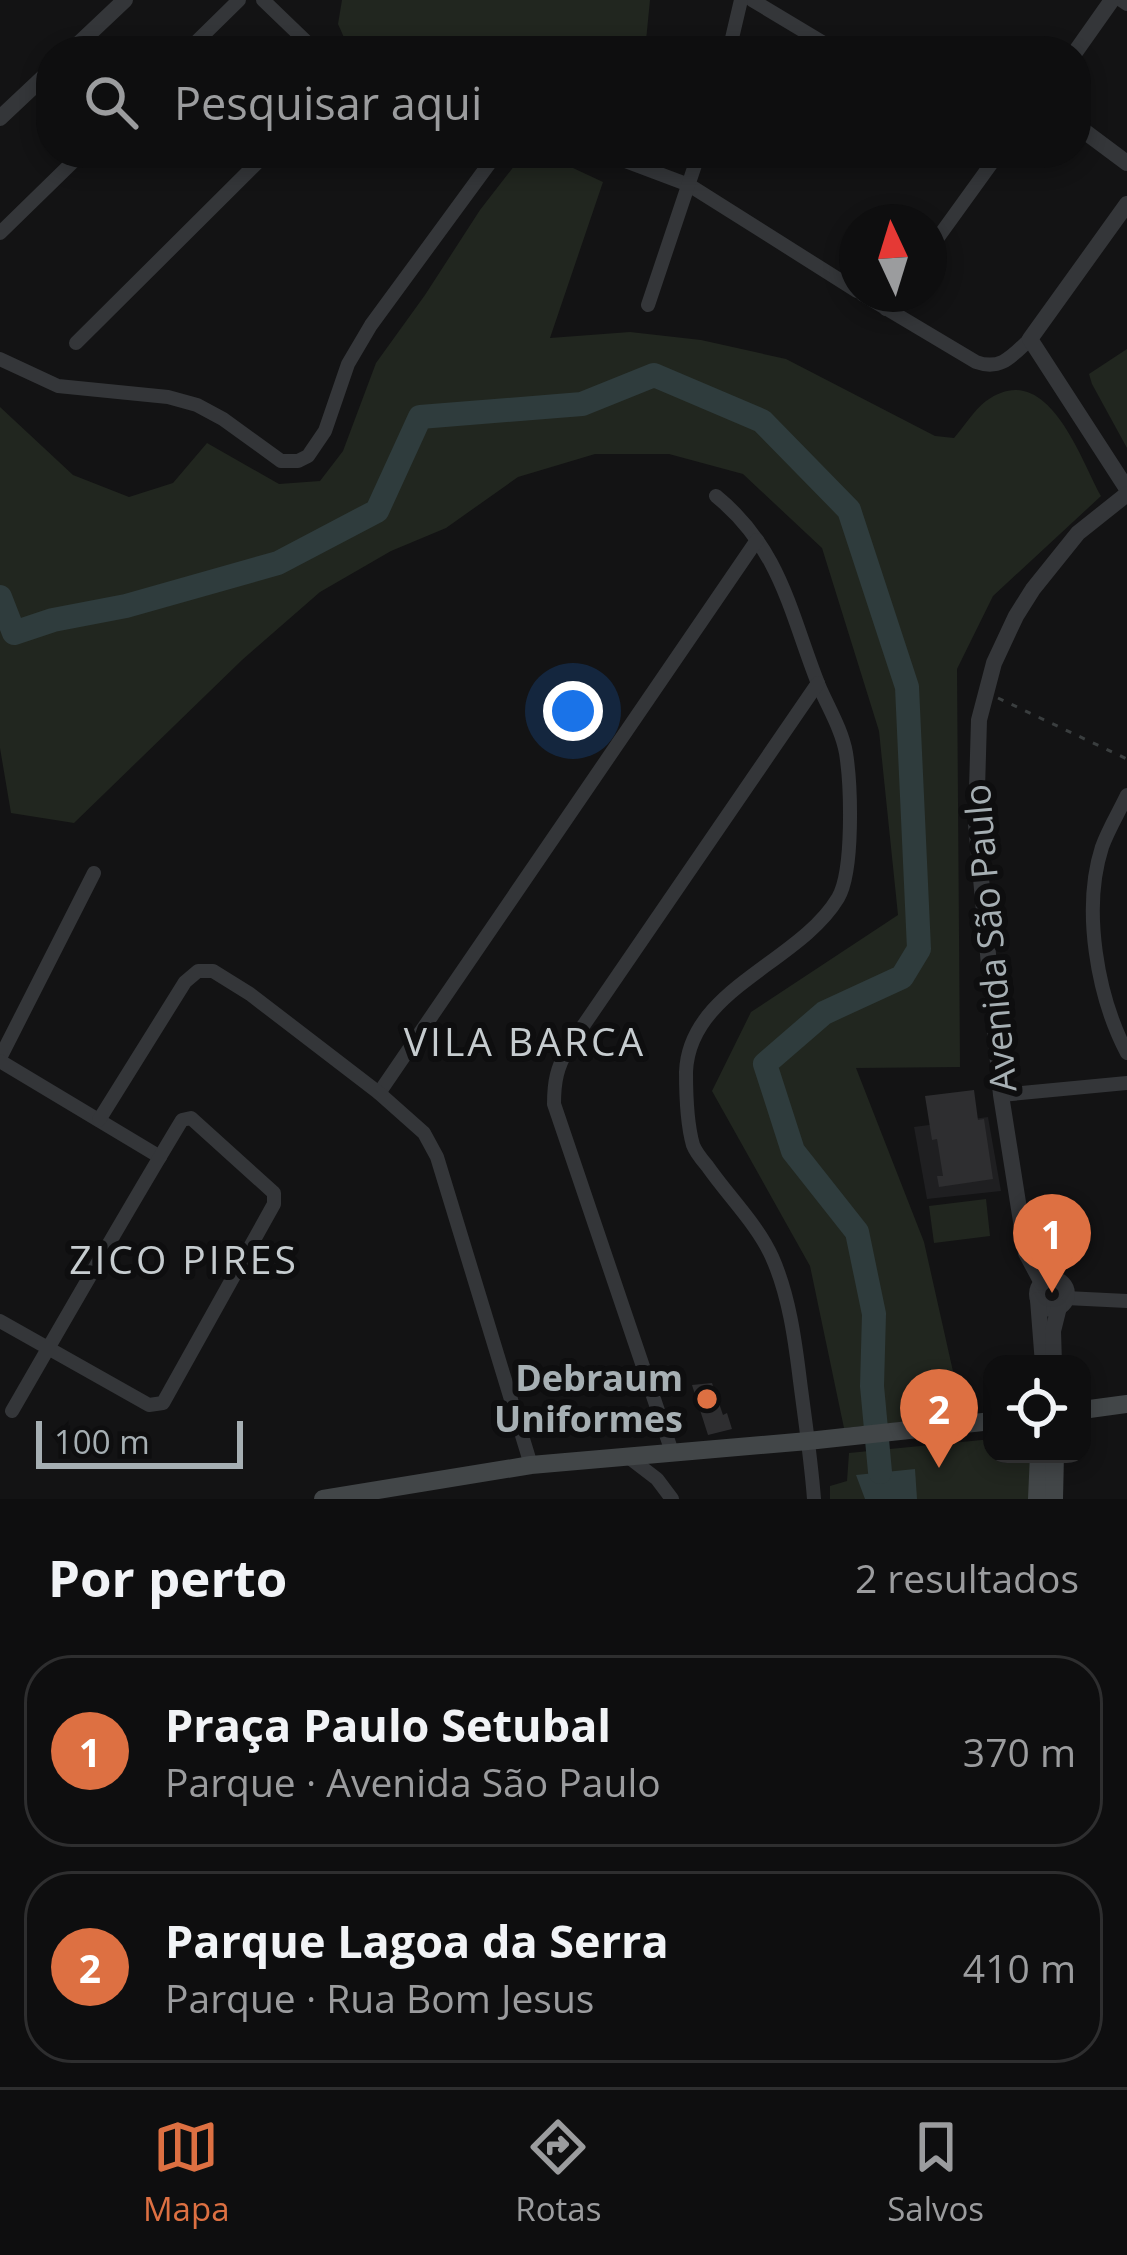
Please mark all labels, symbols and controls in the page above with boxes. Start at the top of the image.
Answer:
search box [36,36,1091,168]
icon: search [78,69,144,135]
text: Pesquisar aqui [174,72,482,133]
north arrow [839,204,947,312]
your location [543,681,603,741]
street label: Avenida São Paulo [952,782,1027,1094]
district label: VILA BARCA [404,1014,646,1067]
pin: 1 [1013,1194,1091,1293]
district label: ZICO PIRES [69,1232,299,1285]
place label: Debraum Uniformes [494,1353,683,1443]
map controls [983,1355,1091,1463]
button: locate [983,1355,1091,1463]
pin: 2 [900,1369,978,1468]
marker: Debraum Uniformes [694,1386,720,1412]
scale bar [36,1415,243,1468]
text: 100 m [54,1419,150,1464]
text: Por perto [48,1542,287,1612]
text: 2 resultados [855,1551,1079,1604]
text: Praça Paulo Setubal [165,1694,611,1755]
text: 1 [79,1725,101,1778]
text: 370 m [963,1725,1076,1778]
text: Parque · Avenida São Paulo [165,1755,661,1808]
text: Parque Lagoa da Serra [165,1910,669,1971]
text: 2 [79,1941,101,1994]
text: 410 m [963,1941,1076,1994]
text: Parque · Rua Bom Jesus [165,1971,594,2024]
tab: Mapa [143,2114,229,2231]
tab: Rotas [515,2114,601,2231]
tab: Salvos [887,2114,984,2231]

